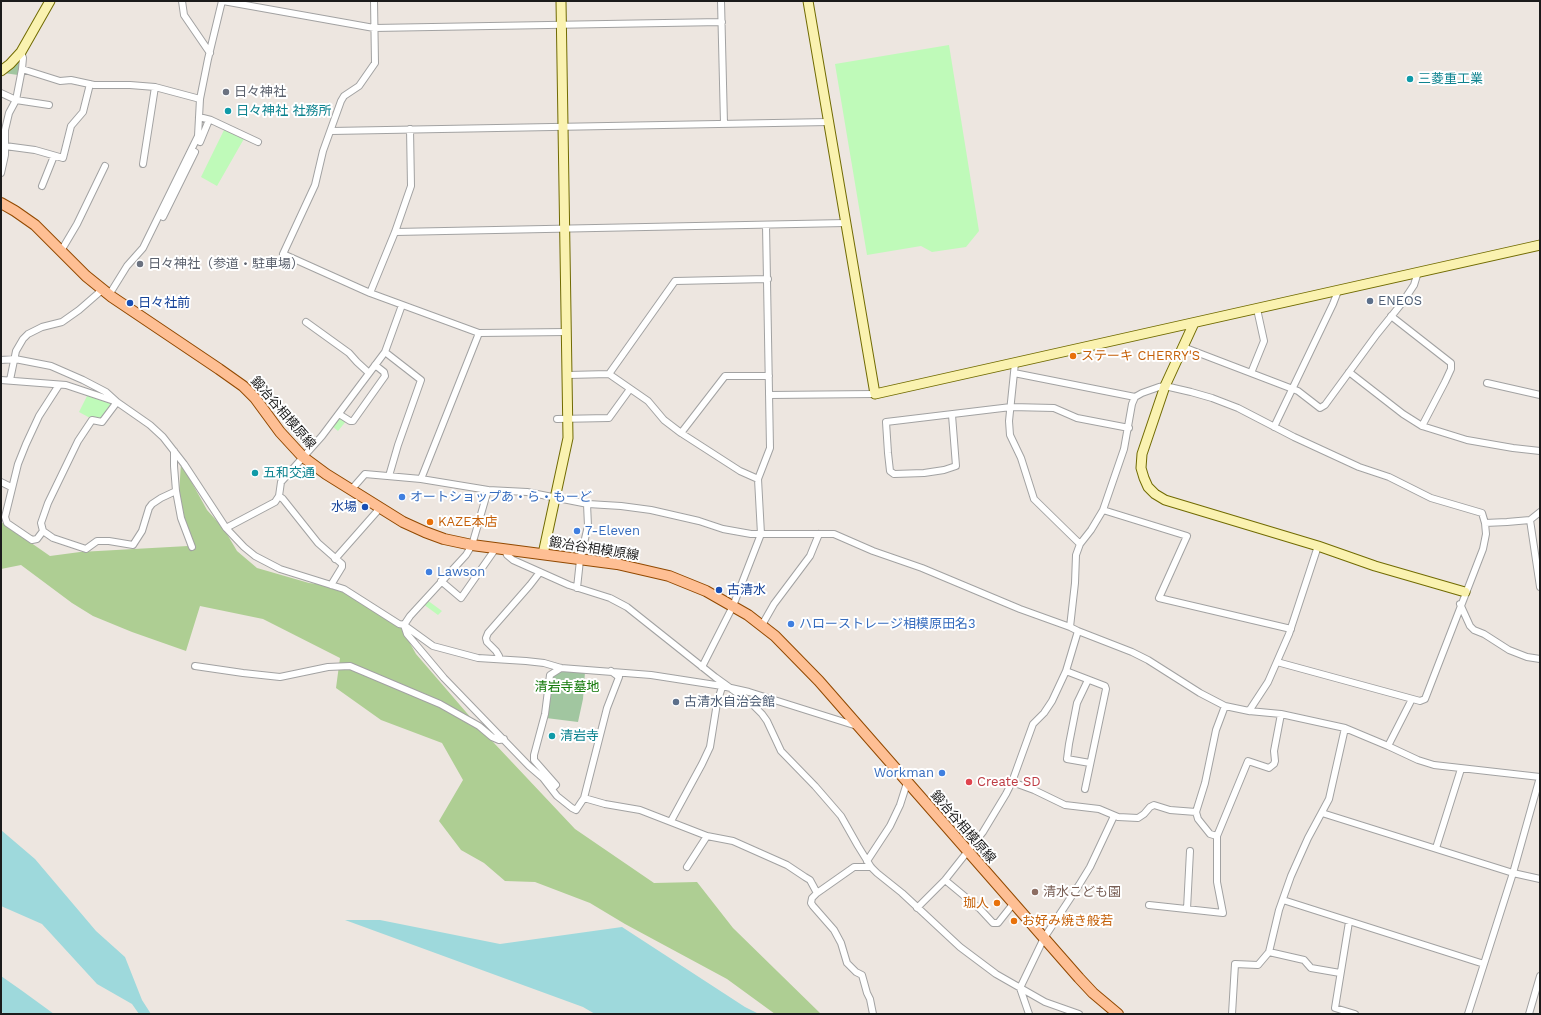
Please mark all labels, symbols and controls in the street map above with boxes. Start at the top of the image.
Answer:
place label: 三菱重工業 [1418,71,1483,87]
marker: 三菱重工業 [1405,74,1415,84]
place label: 日々神社 [234,84,286,100]
marker: 日々神社 [221,87,231,97]
place label: 日々神社 社務所 [236,103,331,119]
marker: 日々神社 社務所 [223,106,233,116]
place label: 日々神社（参道・駐車場） [148,256,304,272]
marker: 日々神社（参道・駐車場） [135,259,145,269]
place label: ENEOS [1378,293,1422,309]
place label: 日々社前 [138,295,190,311]
marker: ENEOS [1365,296,1375,306]
marker: 日々社前 [125,298,135,308]
place label: ステーキ CHERRY'S [1081,348,1200,364]
marker: ステーキ CHERRY'S [1068,351,1078,361]
street label: 鍛冶谷相模原線 [247,374,319,452]
place label: 五和交通 [263,465,315,481]
marker: 五和交通 [250,468,260,478]
place label: オートショップあ・ら・もーど [410,489,592,505]
marker: オートショップあ・ら・もーど [397,492,407,502]
place label: 水場 [331,499,357,515]
marker: 水場 [360,502,370,512]
place label: KAZE本店 [438,514,498,530]
marker: KAZE本店 [425,517,435,527]
place label: 7-Eleven [585,523,640,539]
marker: 7-Eleven [572,526,582,536]
street label: 鍛冶谷相模原線 [548,534,640,564]
place label: Lawson [437,564,485,580]
marker: Lawson [424,567,434,577]
place label: 古清水 [727,582,766,598]
marker: 古清水 [714,585,724,595]
place label: ハローストレージ相模原田名3 [799,616,976,632]
marker: ハローストレージ相模原田名3 [786,619,796,629]
park label: 清岩寺墓地 [535,679,599,695]
place label: 古清水自治会館 [684,694,775,710]
marker: 古清水自治会館 [671,697,681,707]
place label: 清岩寺 [560,728,599,744]
marker: 清岩寺 [547,731,557,741]
place label: Workman [874,765,934,781]
marker: Workman [937,768,947,778]
place label: Create SD [977,774,1041,790]
marker: Create SD [964,777,974,787]
street label: 鍛冶谷相模原線 [927,788,999,866]
place label: 清水こども園 [1043,884,1121,900]
marker: 清水こども園 [1030,887,1040,897]
place label: 珈人 [963,895,989,911]
marker: 珈人 [992,898,1002,908]
place label: お好み焼き般若 [1022,913,1113,929]
marker: お好み焼き般若 [1009,916,1019,926]

